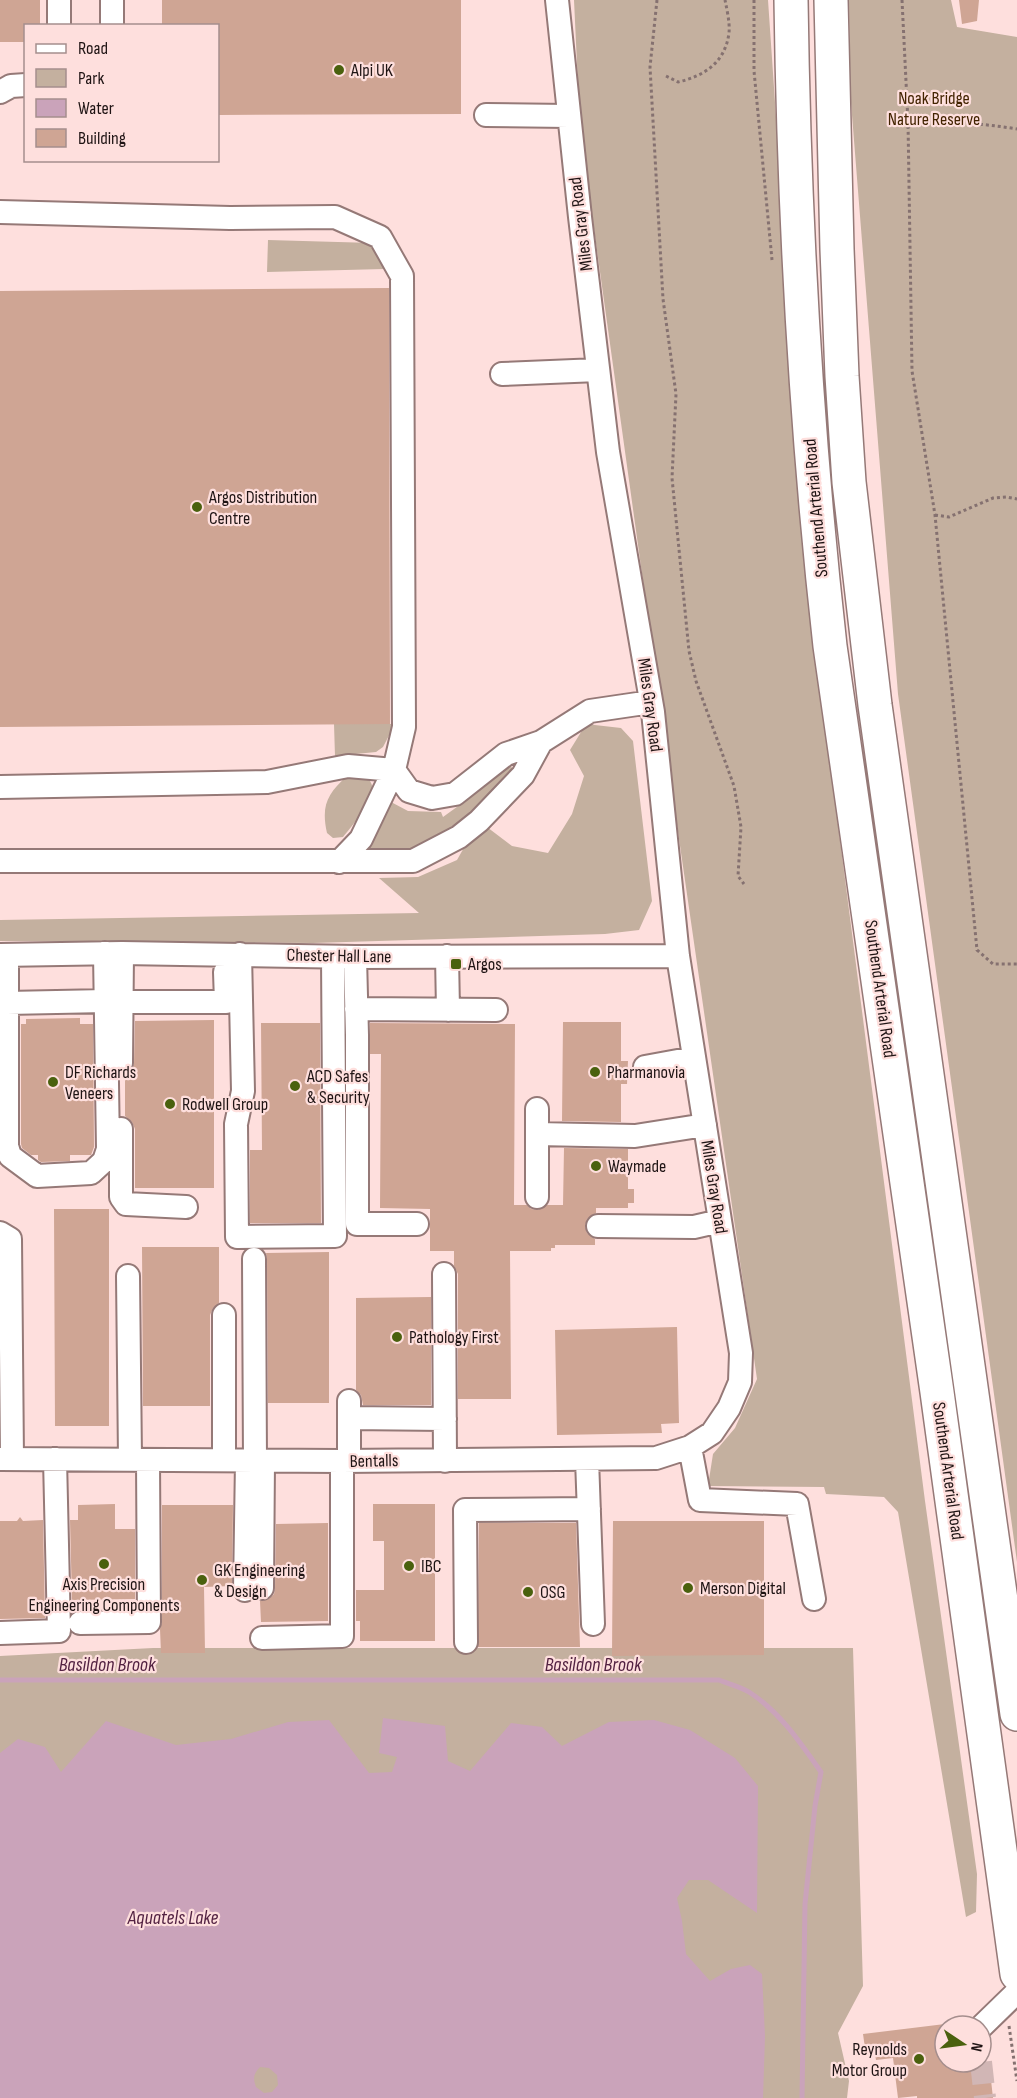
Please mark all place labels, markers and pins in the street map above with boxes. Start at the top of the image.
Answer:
place label: Alpi UK [350,60,394,81]
marker: Alpi UK [332,63,346,77]
place label: Argos Distribution Centre [208,487,317,529]
marker: Argos Distribution Centre [190,500,204,514]
place label: Argos [467,954,502,975]
marker: Argos [449,957,463,971]
place label: DF Richards Veneers [65,1062,136,1104]
place label: Pharmanovia [607,1062,685,1083]
marker: Pharmanovia [588,1065,602,1079]
place label: ACD Safes & Security [306,1066,370,1108]
marker: DF Richards Veneers [46,1075,60,1089]
marker: ACD Safes & Security [288,1079,302,1093]
place label: Rodwell Group [182,1094,268,1115]
marker: Rodwell Group [163,1097,177,1111]
place label: Waymade [608,1156,666,1177]
marker: Waymade [589,1159,603,1173]
place label: Pathology First [409,1327,499,1348]
marker: Pathology First [390,1330,404,1344]
place label: IBC [421,1556,441,1577]
marker: Axis Precision Engineering Components [97,1557,111,1571]
marker: IBC [402,1559,416,1573]
place label: GK Engineering & Design [214,1560,305,1602]
marker: GK Engineering & Design [195,1573,209,1587]
place label: Axis Precision Engineering Components [28,1574,180,1616]
place label: Merson Digital [700,1578,786,1599]
marker: Merson Digital [681,1581,695,1595]
place label: OSG [540,1582,565,1603]
marker: OSG [521,1585,535,1599]
place label: Reynolds Motor Group [832,2039,907,2081]
marker: Reynolds Motor Group [912,2052,926,2066]

